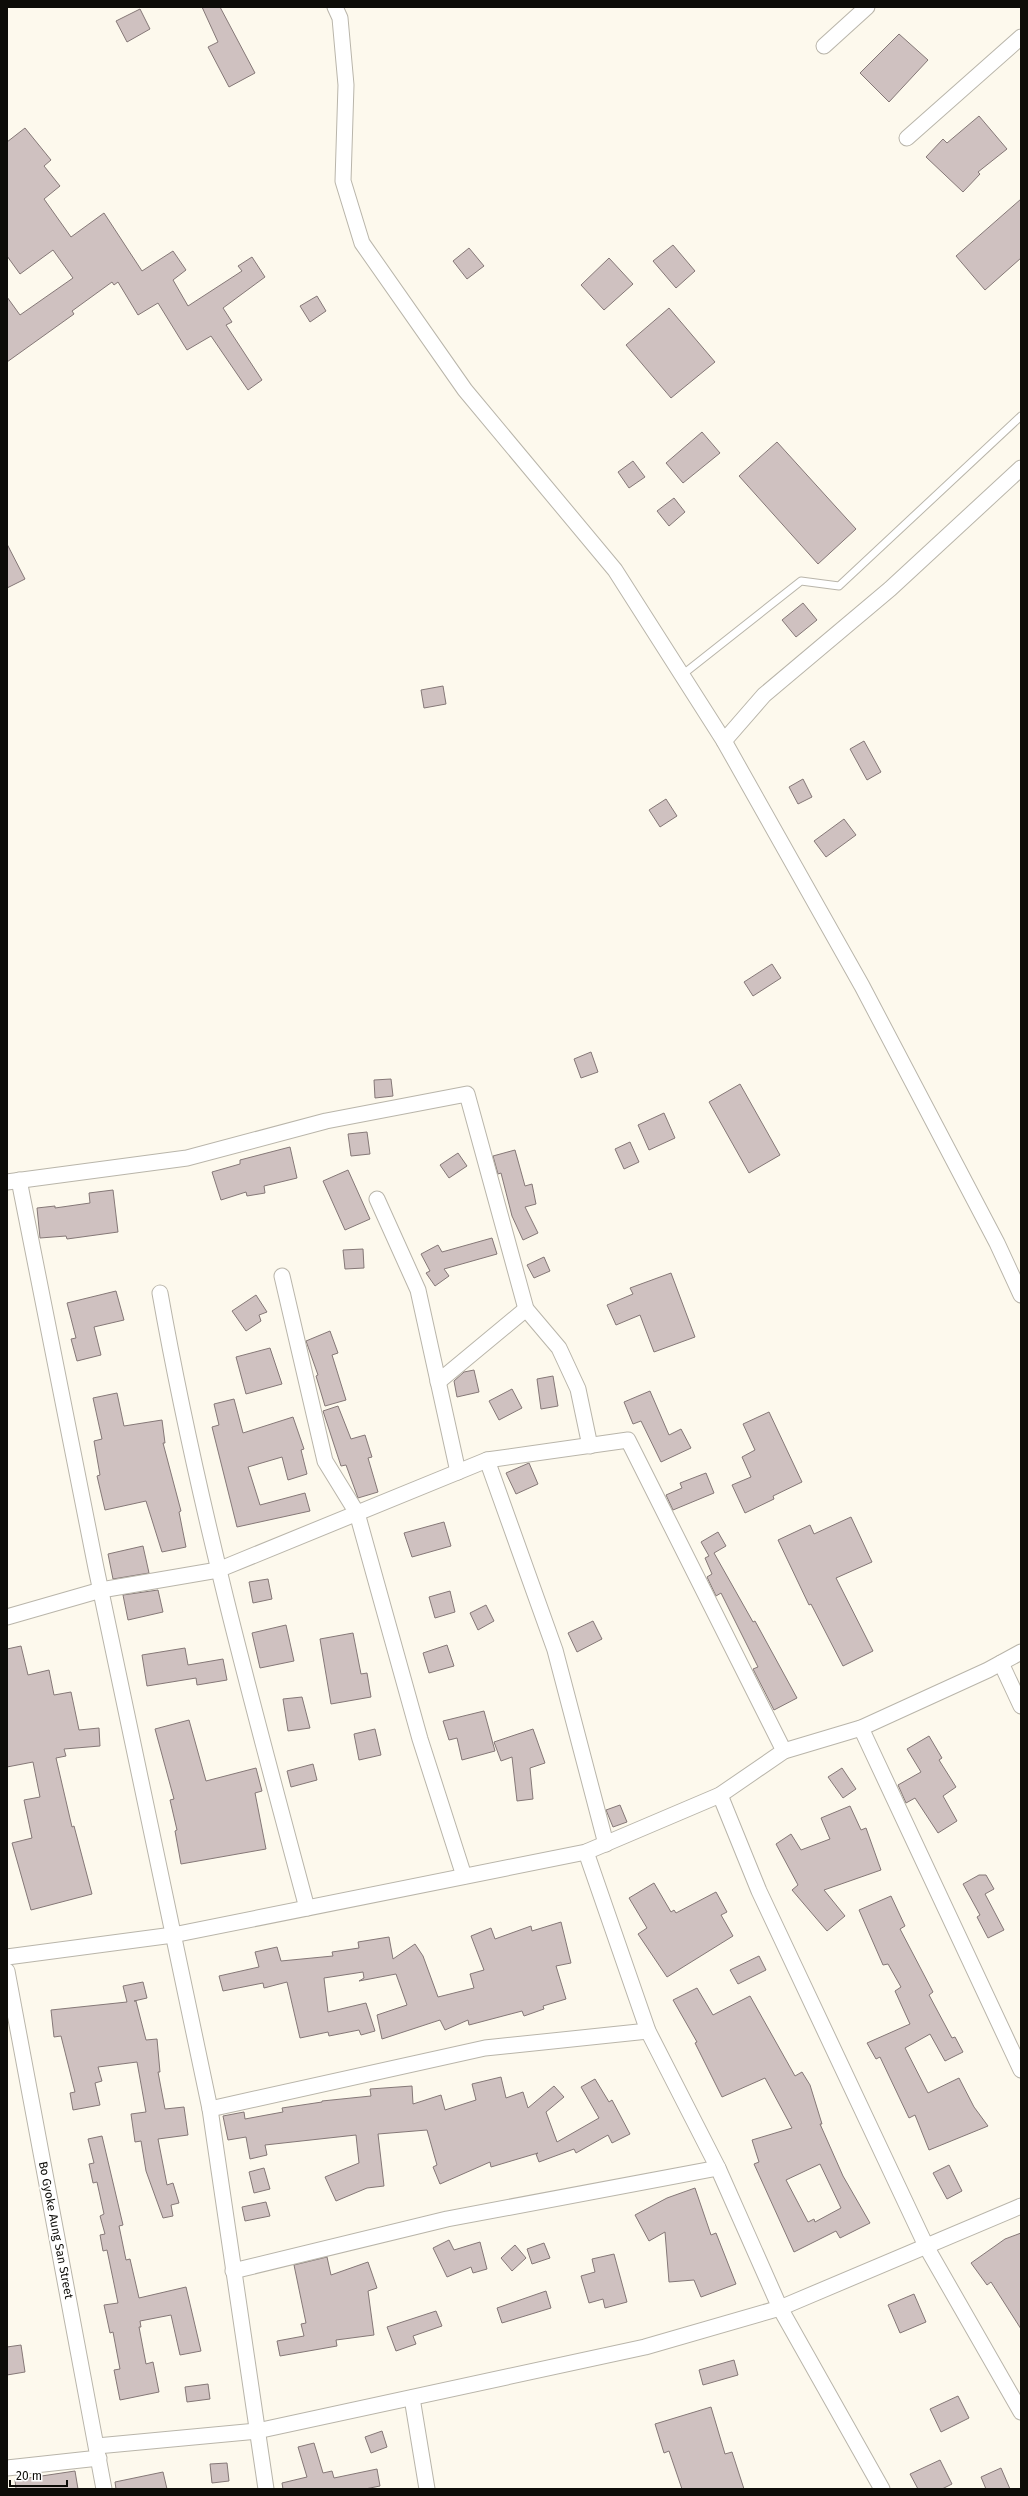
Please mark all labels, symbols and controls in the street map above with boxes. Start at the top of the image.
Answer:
street label: Bo Gyoke Aung San Street [36,2160,76,2301]
scale bar [10,2462,67,2488]
text: 20 m [16,2469,42,2483]

